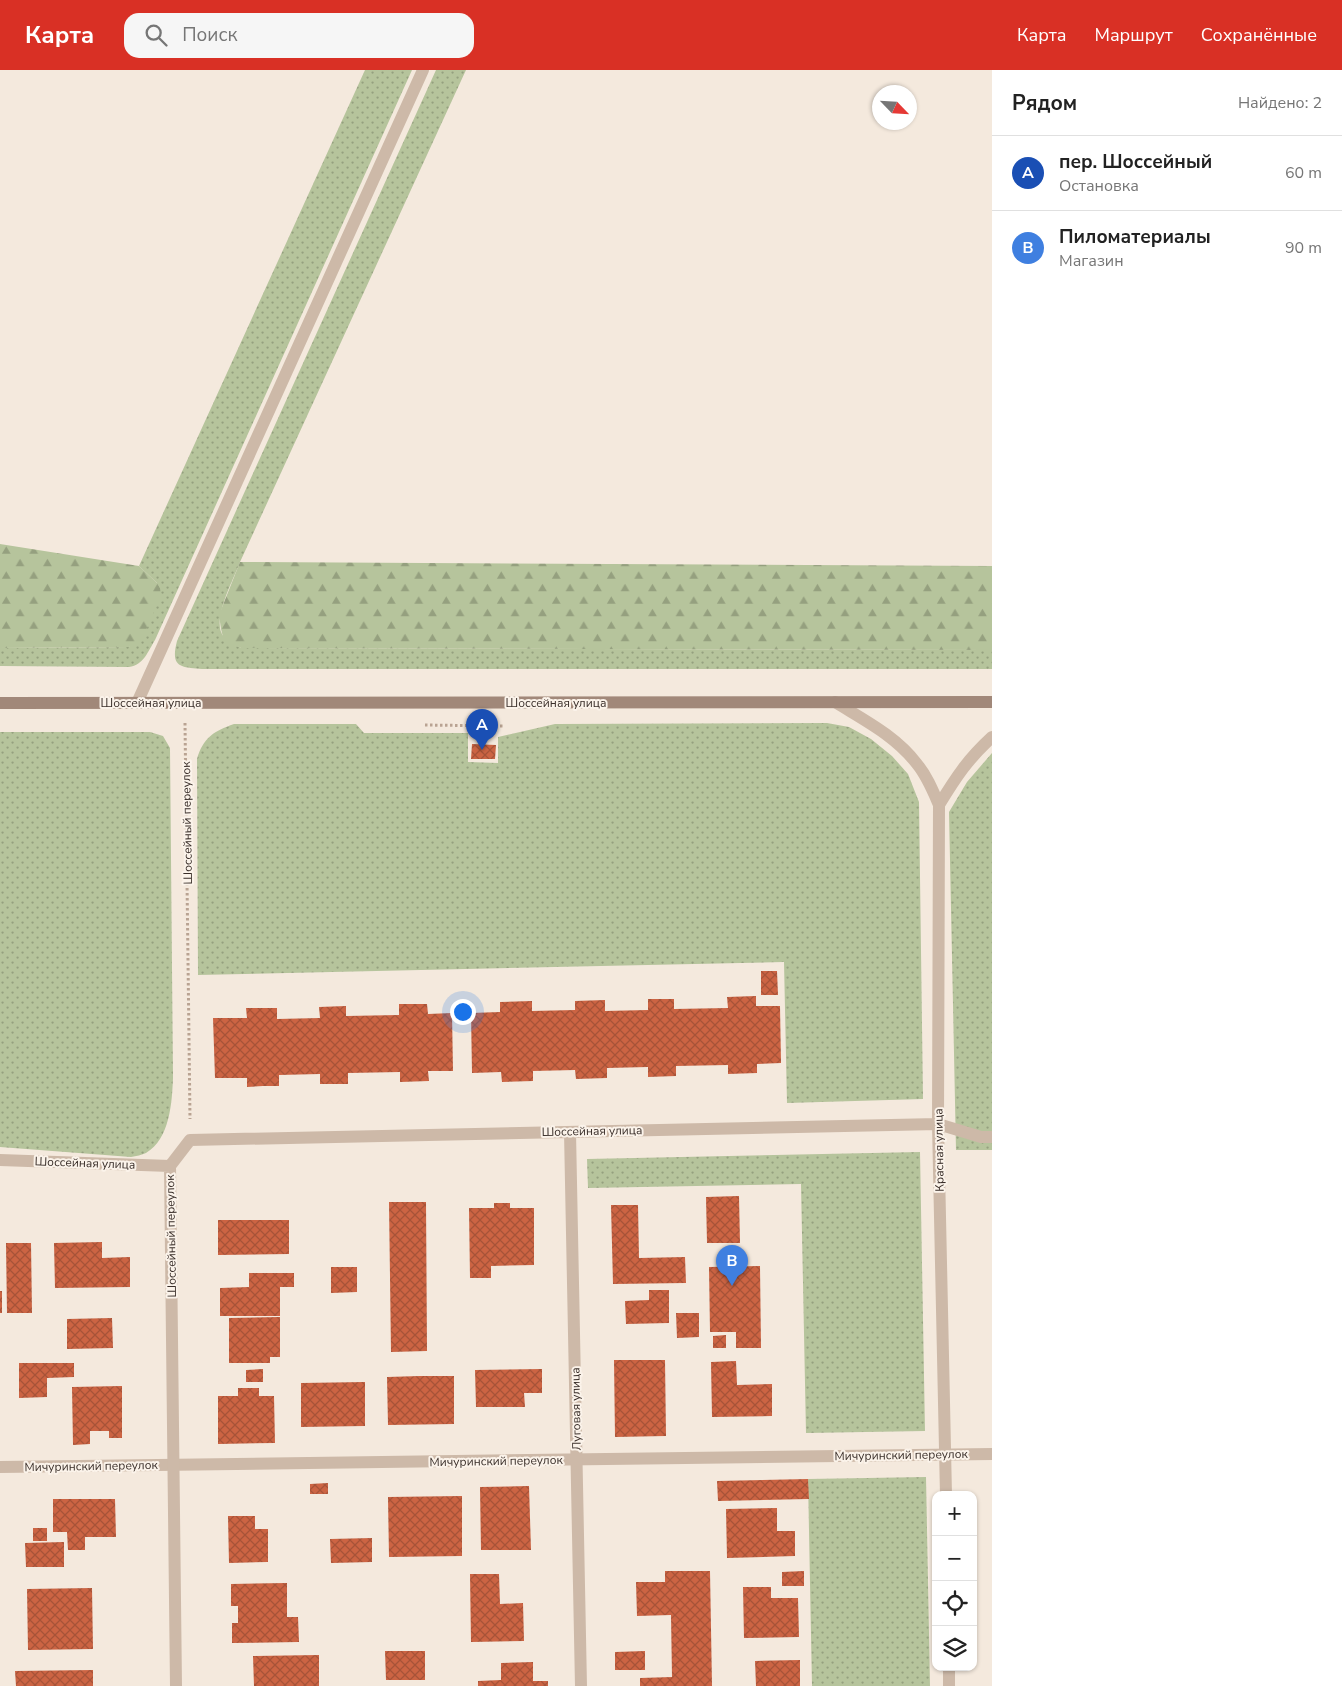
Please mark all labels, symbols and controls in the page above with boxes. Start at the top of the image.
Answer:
search box [124,13,474,58]
text: Карта [25,19,94,51]
icon: search [142,21,170,49]
text: Поиск [182,22,237,48]
text: Карта [1017,23,1067,47]
text: Маршрут [1095,23,1173,47]
text: Сохранённые [1201,23,1317,47]
north arrow [872,85,917,130]
text: Рядом [1012,89,1077,117]
text: Найдено: 2 [1238,92,1322,114]
text: пер. Шоссейный [1059,149,1212,175]
text: A [1022,162,1034,184]
text: 60 m [1285,162,1322,184]
text: Остановка [1059,175,1139,197]
text: Пиломатериалы [1059,224,1211,250]
text: B [1022,237,1034,259]
text: 90 m [1285,237,1322,259]
text: Магазин [1059,250,1124,272]
street label: Шоссейная улица [101,695,201,711]
street label: Шоссейная улица [506,695,606,711]
pin: A [466,709,498,750]
street label: Шоссейный переулок [178,761,196,885]
your location [450,999,476,1025]
street label: Красная улица [930,1108,948,1192]
street label: Шоссейная улица [541,1122,643,1140]
street label: Шоссейная улица [34,1153,136,1173]
street label: Шоссейный переулок [162,1174,180,1298]
pin: B [716,1245,748,1286]
street label: Луговая улица [567,1367,585,1451]
street label: Мичуринский переулок [834,1446,969,1464]
street label: Мичуринский переулок [429,1452,564,1470]
street label: Мичуринский переулок [24,1457,159,1475]
map controls [932,1491,977,1671]
button: + [932,1491,977,1536]
button: − [932,1536,977,1581]
button: locate [932,1581,977,1626]
button: layers [932,1626,977,1671]

